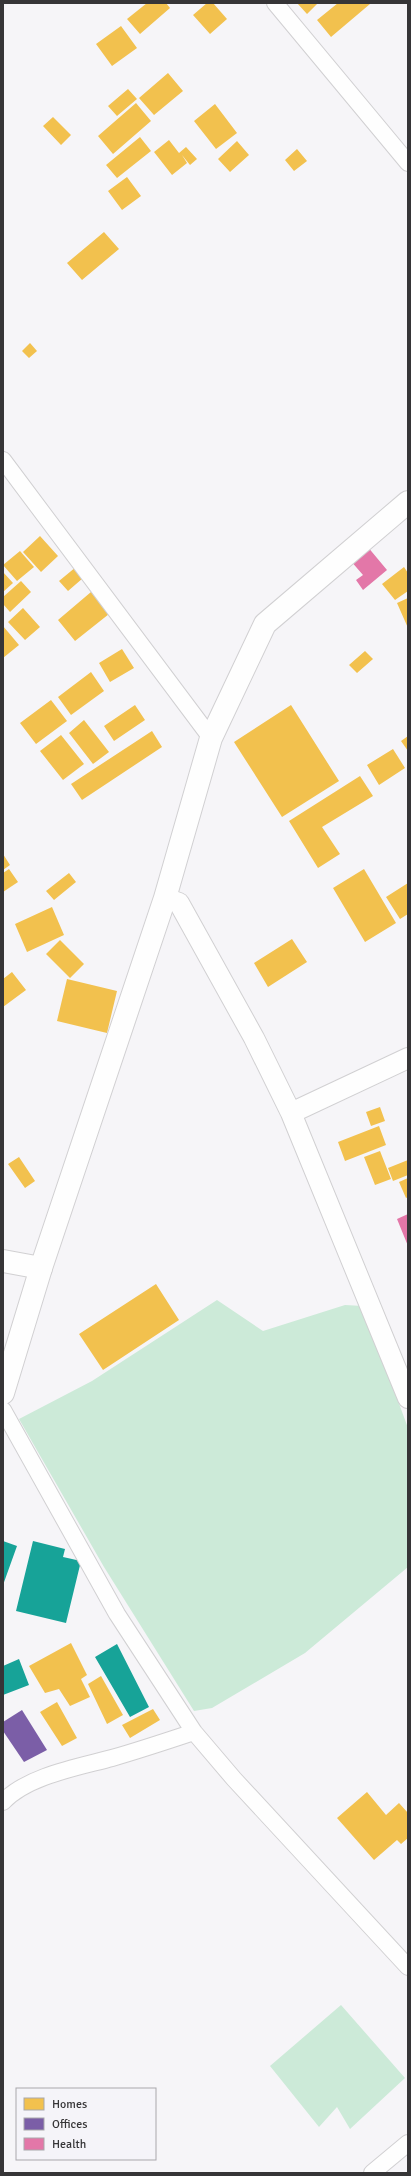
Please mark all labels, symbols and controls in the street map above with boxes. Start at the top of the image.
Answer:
legend [16,2088,156,2160]
text: Homes [52,2097,87,2112]
text: Offices [52,2117,87,2132]
text: Health [52,2137,86,2152]

